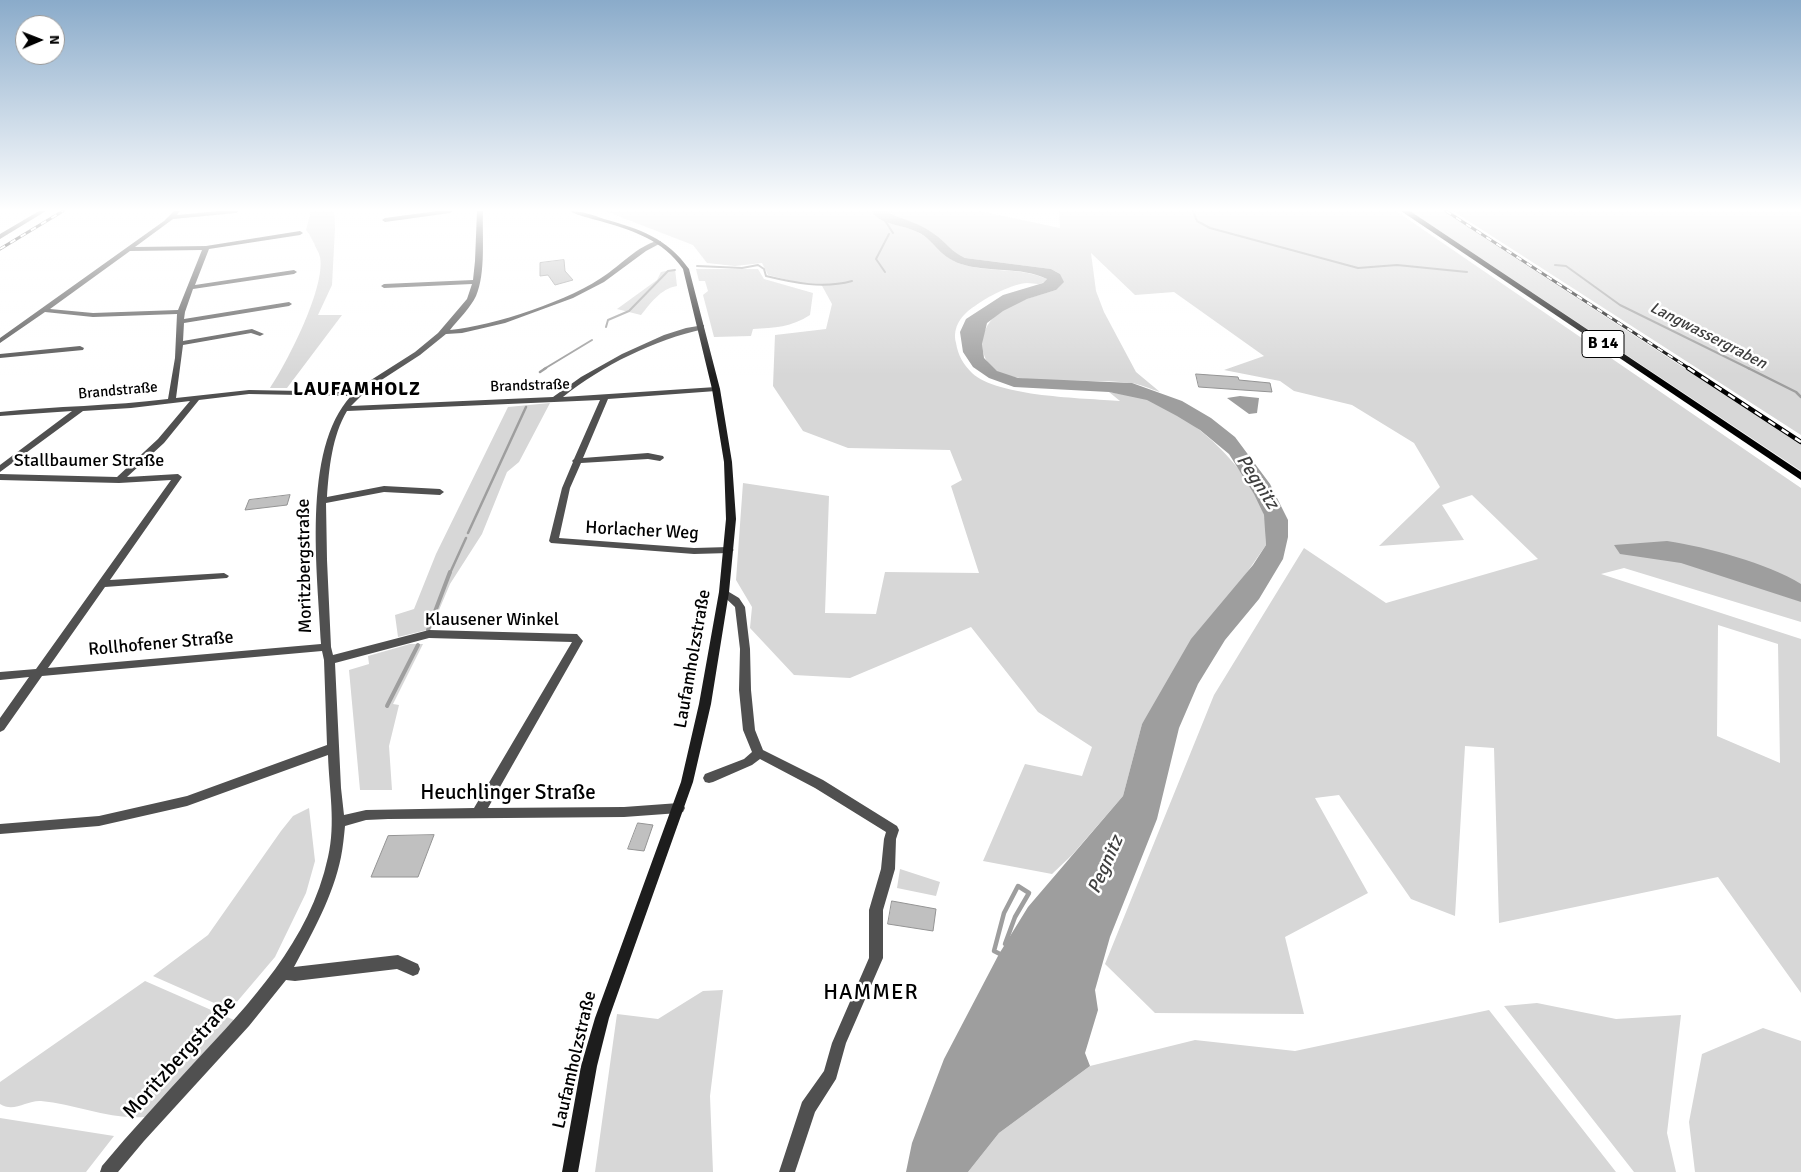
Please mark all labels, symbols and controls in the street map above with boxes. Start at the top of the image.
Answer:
north arrow [15,15,65,65]
text: N [46,35,63,45]
water label: Langwassergraben [1647,298,1769,374]
road number: B 14 [1582,330,1624,358]
street label: Brandstraße [490,376,570,396]
street label: Brandstraße [77,379,159,403]
district label: LAUFAMHOLZ [292,379,422,401]
street label: Stallbaumer Straße [14,450,164,472]
water label: Pegnitz [1231,450,1283,514]
street label: Moritzbergstraße [293,498,317,634]
street label: Horlacher Weg [585,517,699,545]
street label: Laufamholzstraße [670,588,716,730]
street label: Klausener Winkel [425,609,559,631]
street label: Rollhofener Straße [87,627,235,661]
street label: Heuchlinger Straße [420,780,596,806]
water label: Pegnitz [1083,833,1129,897]
district label: HAMMER [823,980,919,1006]
street label: Laufamholzstraße [549,989,601,1131]
street label: Moritzbergstraße [118,991,242,1125]

